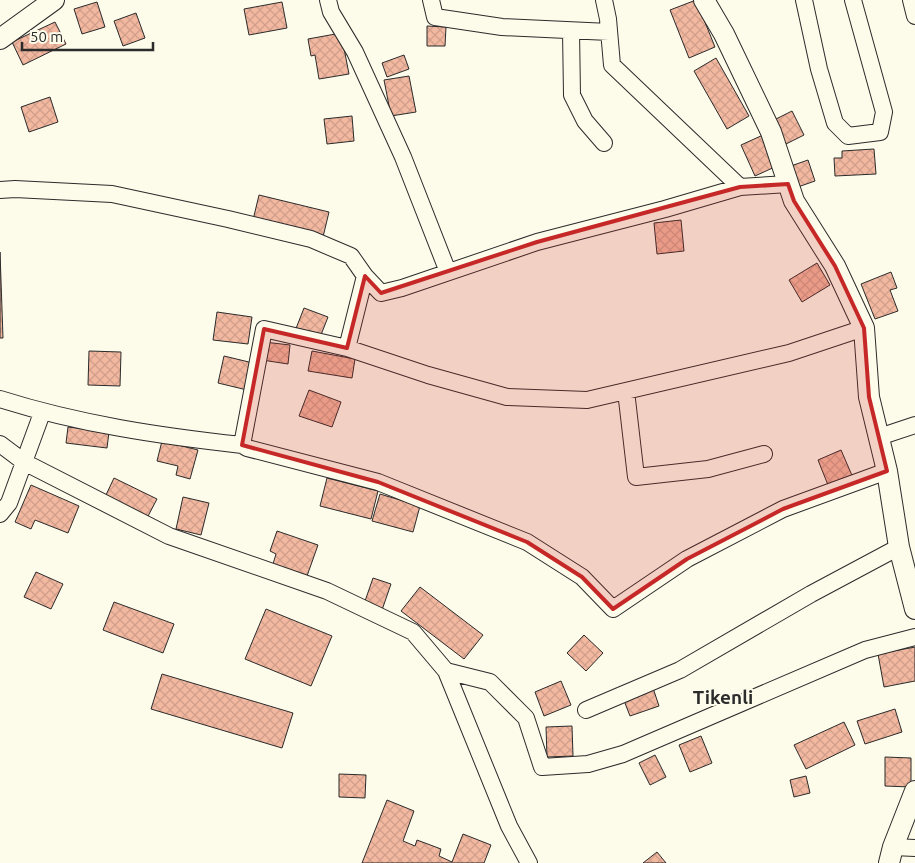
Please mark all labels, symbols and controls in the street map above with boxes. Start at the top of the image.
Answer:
scale bar [22,20,154,52]
text: 50 m [30,28,63,45]
district label: Tikenli [693,686,753,708]

